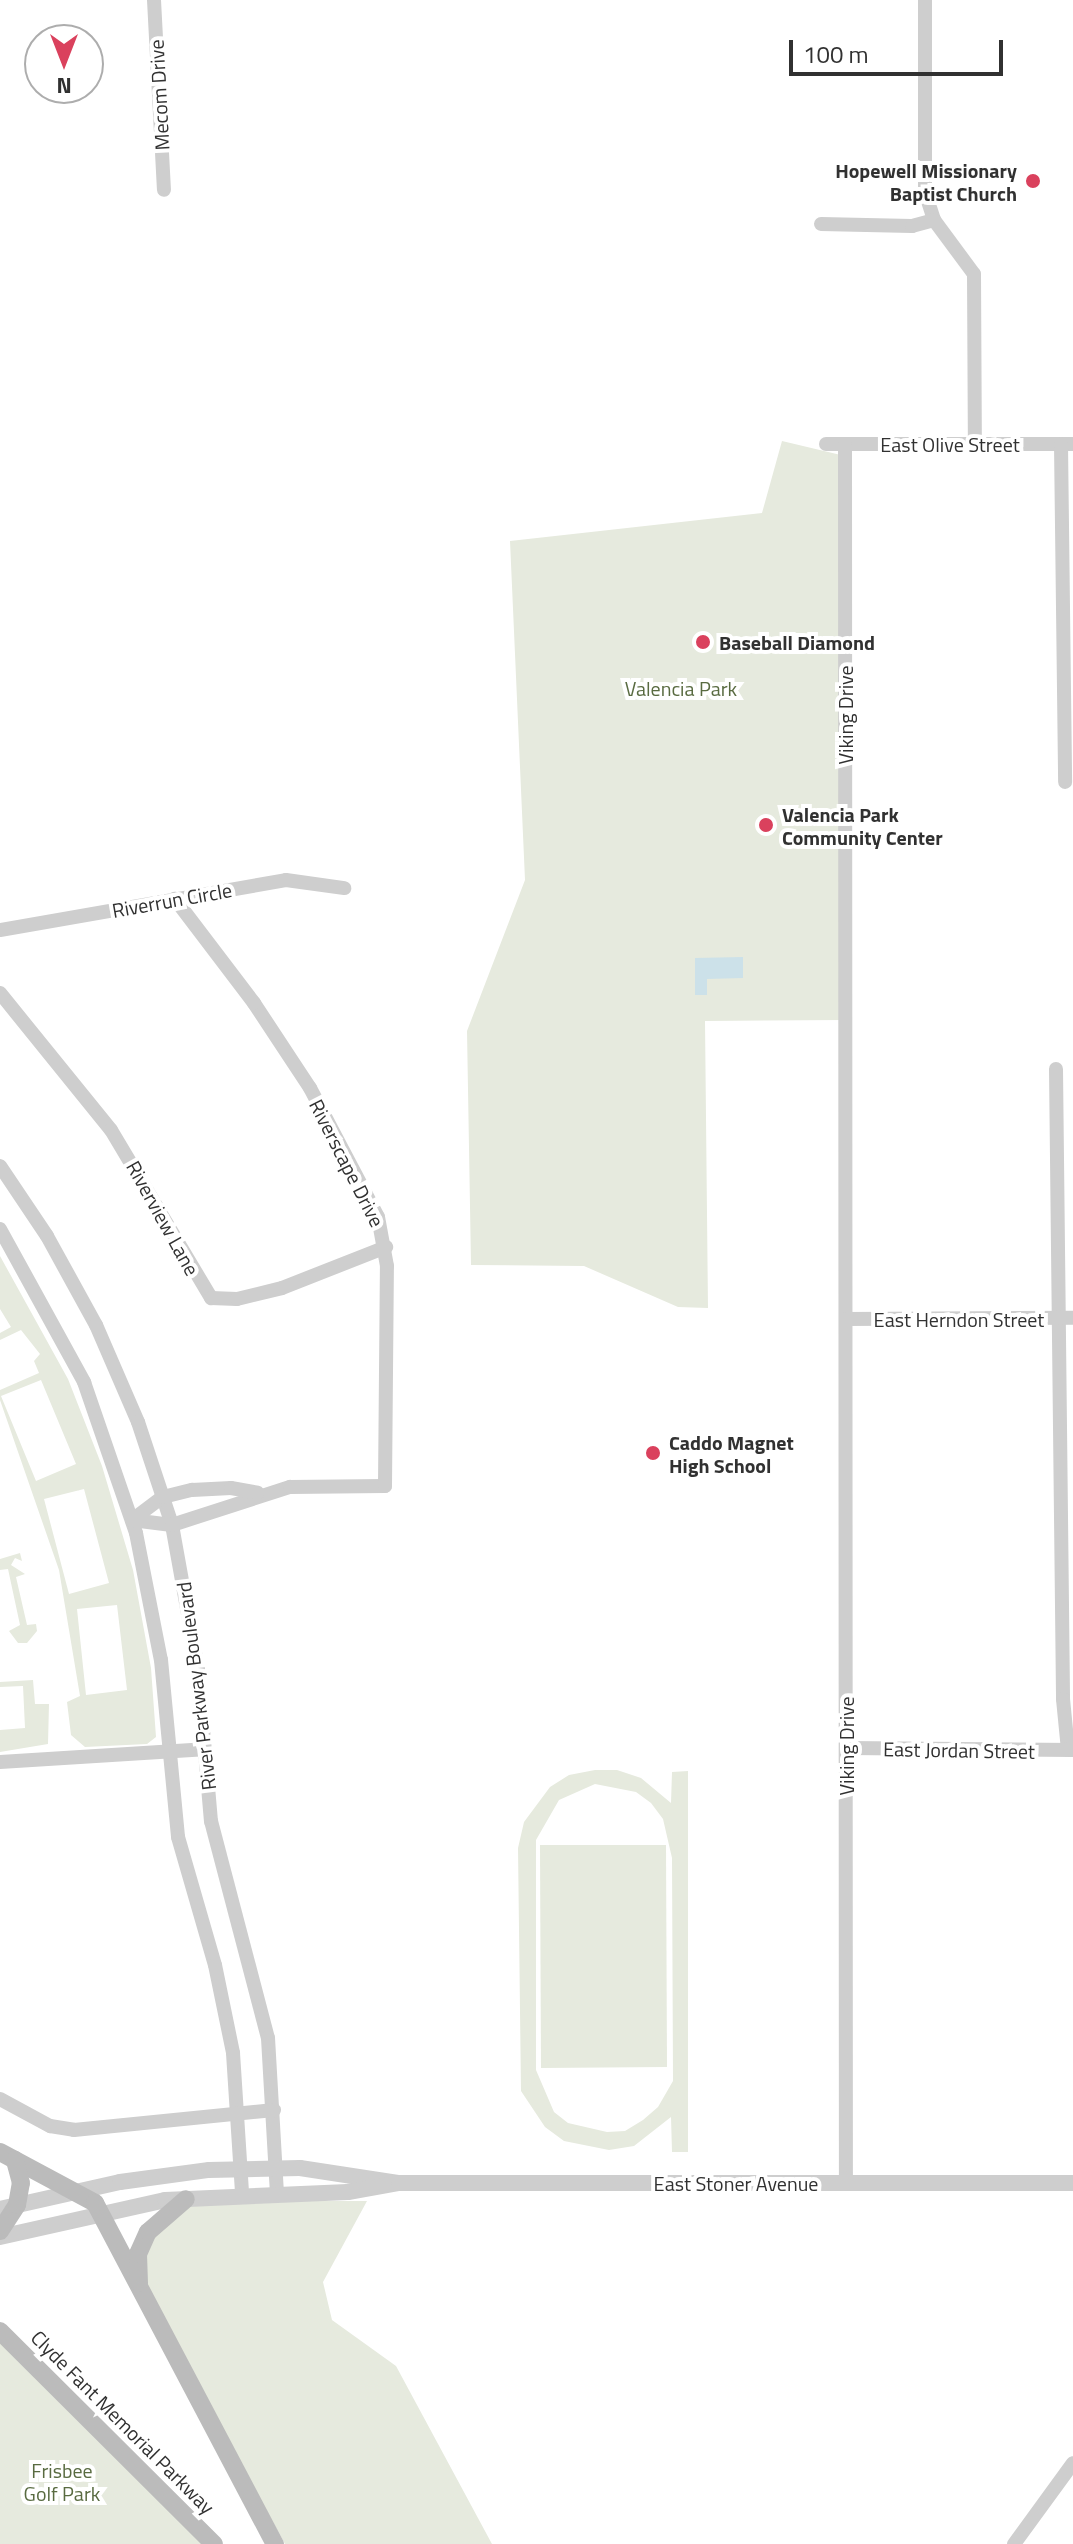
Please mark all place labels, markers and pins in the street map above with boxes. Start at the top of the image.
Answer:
place label: Hopewell Missionary Baptist Church [835,158,1017,205]
marker: Hopewell Missionary Baptist Church [1024,172,1042,190]
place label: Baseball Diamond [719,630,875,654]
marker: Baseball Diamond [694,633,712,651]
place label: Valencia Park Community Center [782,802,943,849]
marker: Valencia Park Community Center [757,816,775,834]
place label: Caddo Magnet High School [669,1430,794,1477]
marker: Caddo Magnet High School [644,1444,662,1462]

